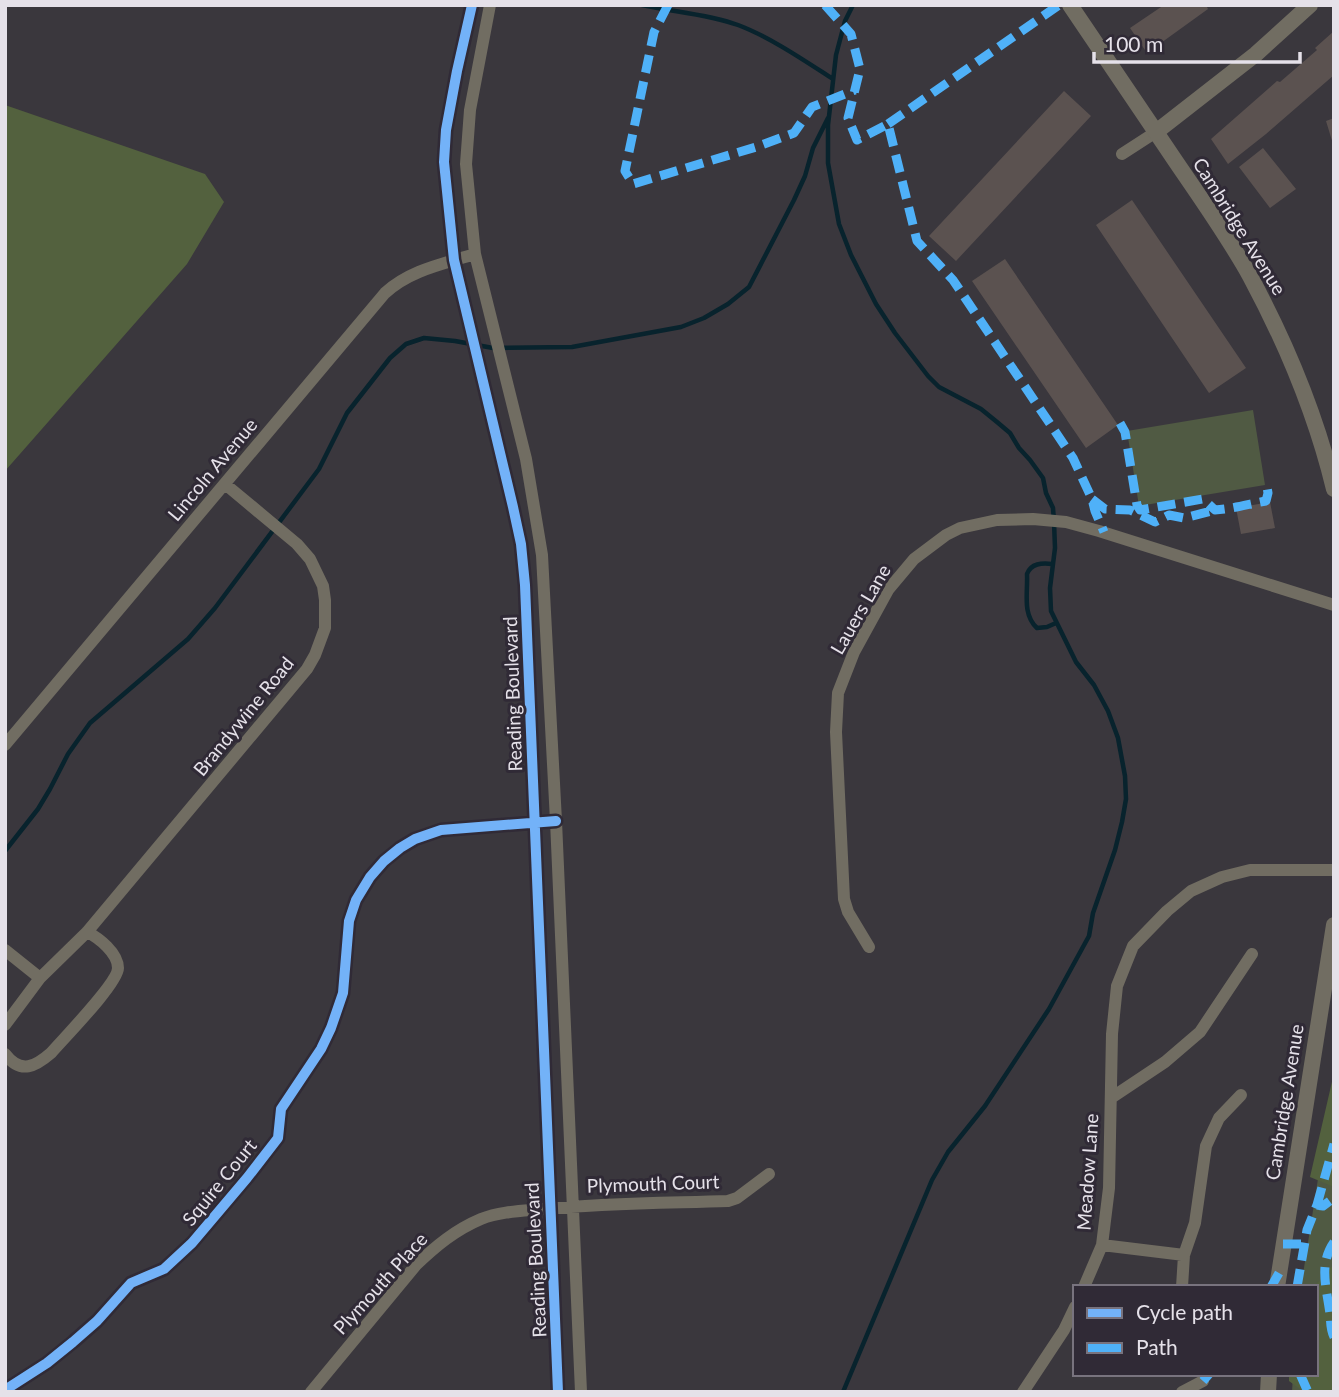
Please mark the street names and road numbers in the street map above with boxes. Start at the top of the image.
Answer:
street label: Cambridge Avenue [1189,153,1291,299]
street label: Lincoln Avenue [162,413,262,525]
street label: Lauers Lane [825,560,895,658]
street label: Reading Boulevard [498,616,526,772]
street label: Brandywine Road [188,652,298,780]
street label: Cambridge Avenue [1260,1022,1308,1182]
street label: Meadow Lane [1071,1113,1103,1231]
street label: Squire Court [177,1134,261,1230]
street label: Plymouth Court [586,1169,720,1197]
street label: Reading Boulevard [519,1182,551,1338]
street label: Plymouth Place [328,1227,432,1339]

